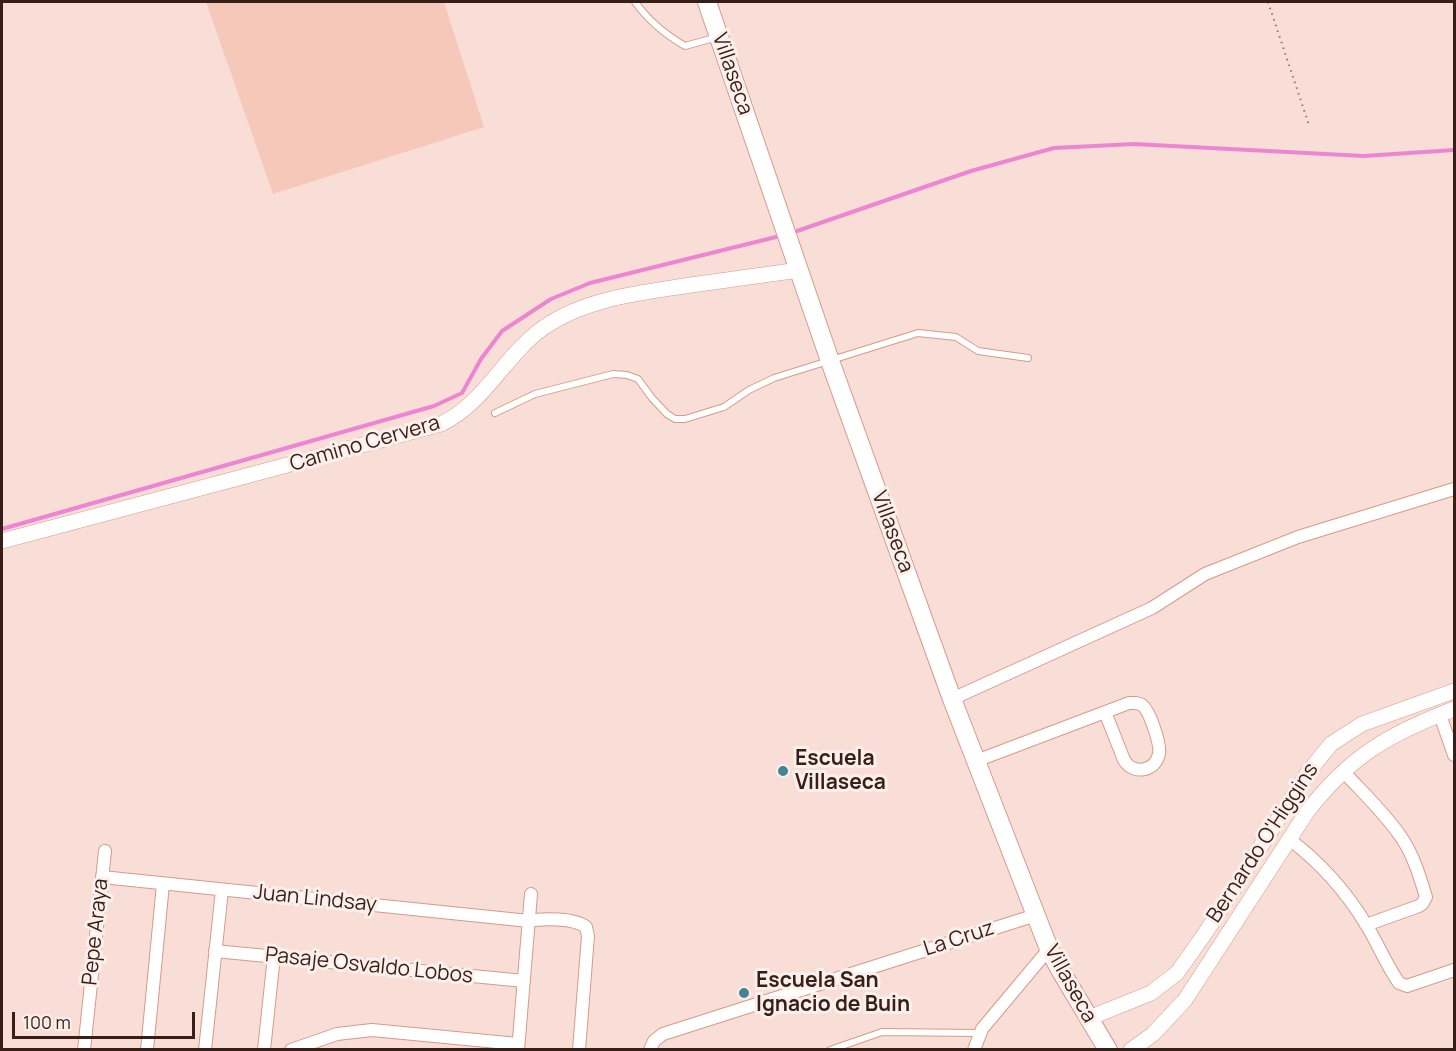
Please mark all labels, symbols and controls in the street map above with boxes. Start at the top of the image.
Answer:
street label: Villaseca [706,30,758,118]
street label: Camino Cervera [287,411,443,477]
street label: Villaseca [866,488,918,576]
place label: Escuela Villaseca [795,746,886,796]
street label: Bernardo O'Higgins [1202,758,1324,928]
marker: Escuela Villaseca [776,764,790,778]
street label: Pepe Araya [78,877,114,987]
street label: Juan Lindsay [252,880,378,918]
street label: La Cruz [920,916,998,962]
street label: Villaseca [1038,941,1102,1027]
street label: Pasaje Osvaldo Lobos [264,943,474,989]
place label: Escuela San Ignacio de Buin [756,968,910,1018]
marker: Escuela San Ignacio de Buin [737,986,751,1000]
scale bar [15,1000,198,1038]
text: 100 m [23,1010,71,1034]

